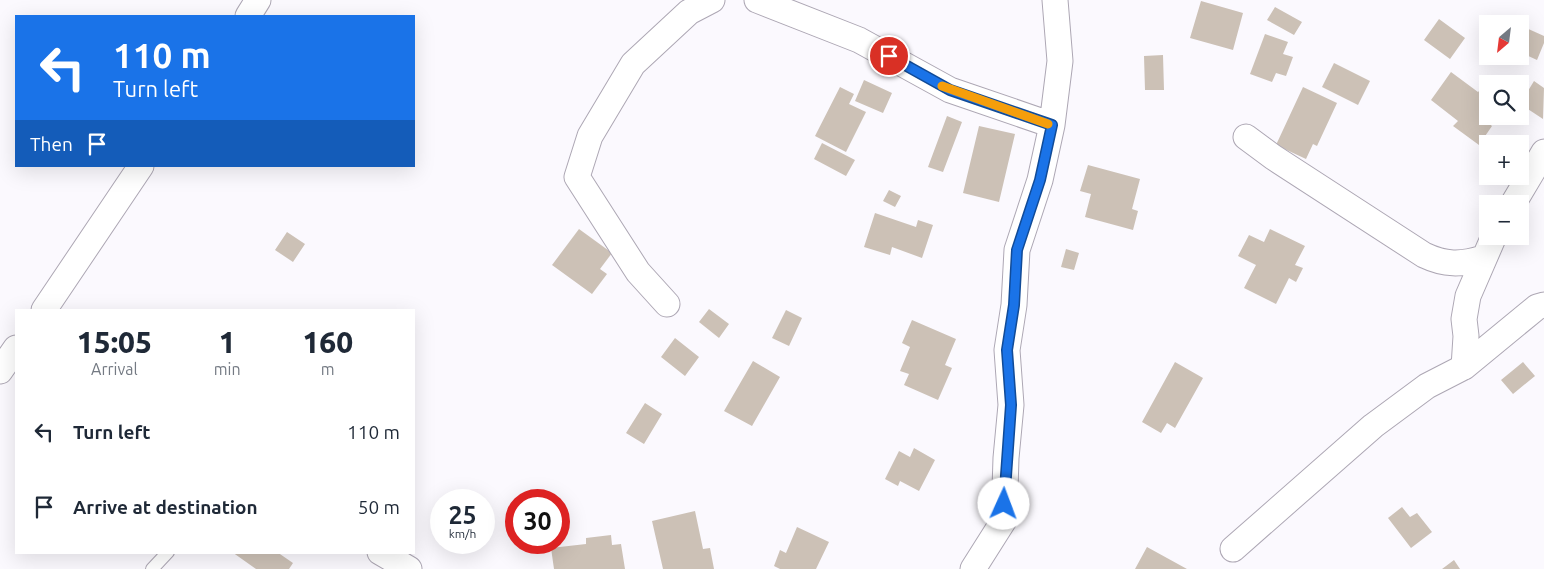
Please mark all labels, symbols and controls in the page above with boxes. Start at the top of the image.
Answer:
north arrow [1479,15,1529,65]
map controls [1479,15,1529,245]
icon: left [30,35,95,100]
text: 110 m [113,35,211,75]
pin [868,35,910,77]
icon: arrive [875,42,903,70]
button: search [1479,75,1529,125]
text: Turn left [113,76,198,101]
icon: arrive [83,130,111,158]
text: Then [30,133,73,155]
button: + [1479,135,1529,185]
button: − [1479,195,1529,245]
text: 15:05 [77,325,152,359]
text: 1 [219,325,236,359]
text: 160 [302,325,353,359]
text: Arrival [91,360,138,378]
text: min [214,360,241,378]
text: m [321,360,335,378]
icon: left [30,418,58,446]
text: Turn left [73,421,151,443]
text: 110 m [347,421,400,443]
position arrow [977,477,1029,529]
speed limit sign: 30 [505,489,570,554]
icon: arrive [30,493,58,521]
text: Arrive at destination [73,496,258,518]
text: 50 m [358,496,400,518]
text: 25 [448,501,477,529]
text: km/h [449,527,476,540]

